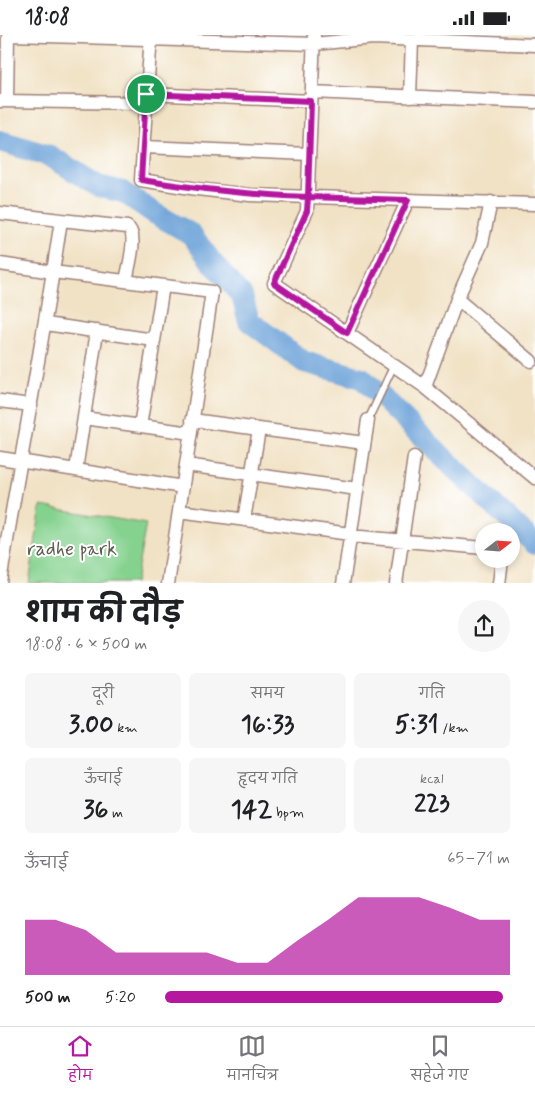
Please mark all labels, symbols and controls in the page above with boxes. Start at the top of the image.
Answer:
text: 18:08 [25,5,70,30]
pin [125,73,167,115]
icon: arrive [132,80,160,108]
north arrow [475,523,520,567]
map controls [475,523,520,568]
park label: radhe park [27,536,117,563]
text: शाम की दौड़ [25,596,182,633]
button: share [458,600,510,652]
text: 18:08 · 6 × 500 m [25,634,147,655]
text: दूरी [92,685,114,703]
text: समय [251,685,284,703]
text: गति [419,685,445,703]
text: 3.00 [69,709,113,742]
text: 16:33 [241,709,294,742]
text: 5:31 [395,709,439,742]
text: km [113,719,138,737]
text: /km [439,719,469,737]
text: ऊँचाई [84,770,122,788]
text: हृदय गति [238,770,297,788]
text: kcal [420,770,444,788]
text: 223 [414,788,450,821]
text: 36 [83,794,108,827]
text: 142 [231,794,272,827]
text: m [108,804,123,822]
text: bpm [272,804,304,822]
text: 65–71 m [447,848,510,869]
text: ऊँचाई [25,853,68,874]
text: 500 m [25,987,70,1008]
text: 5:20 [105,987,136,1008]
tab: होम [66,1032,94,1091]
tab: मानचित्र [227,1032,278,1091]
tab: सहेजे गए [410,1032,469,1091]

